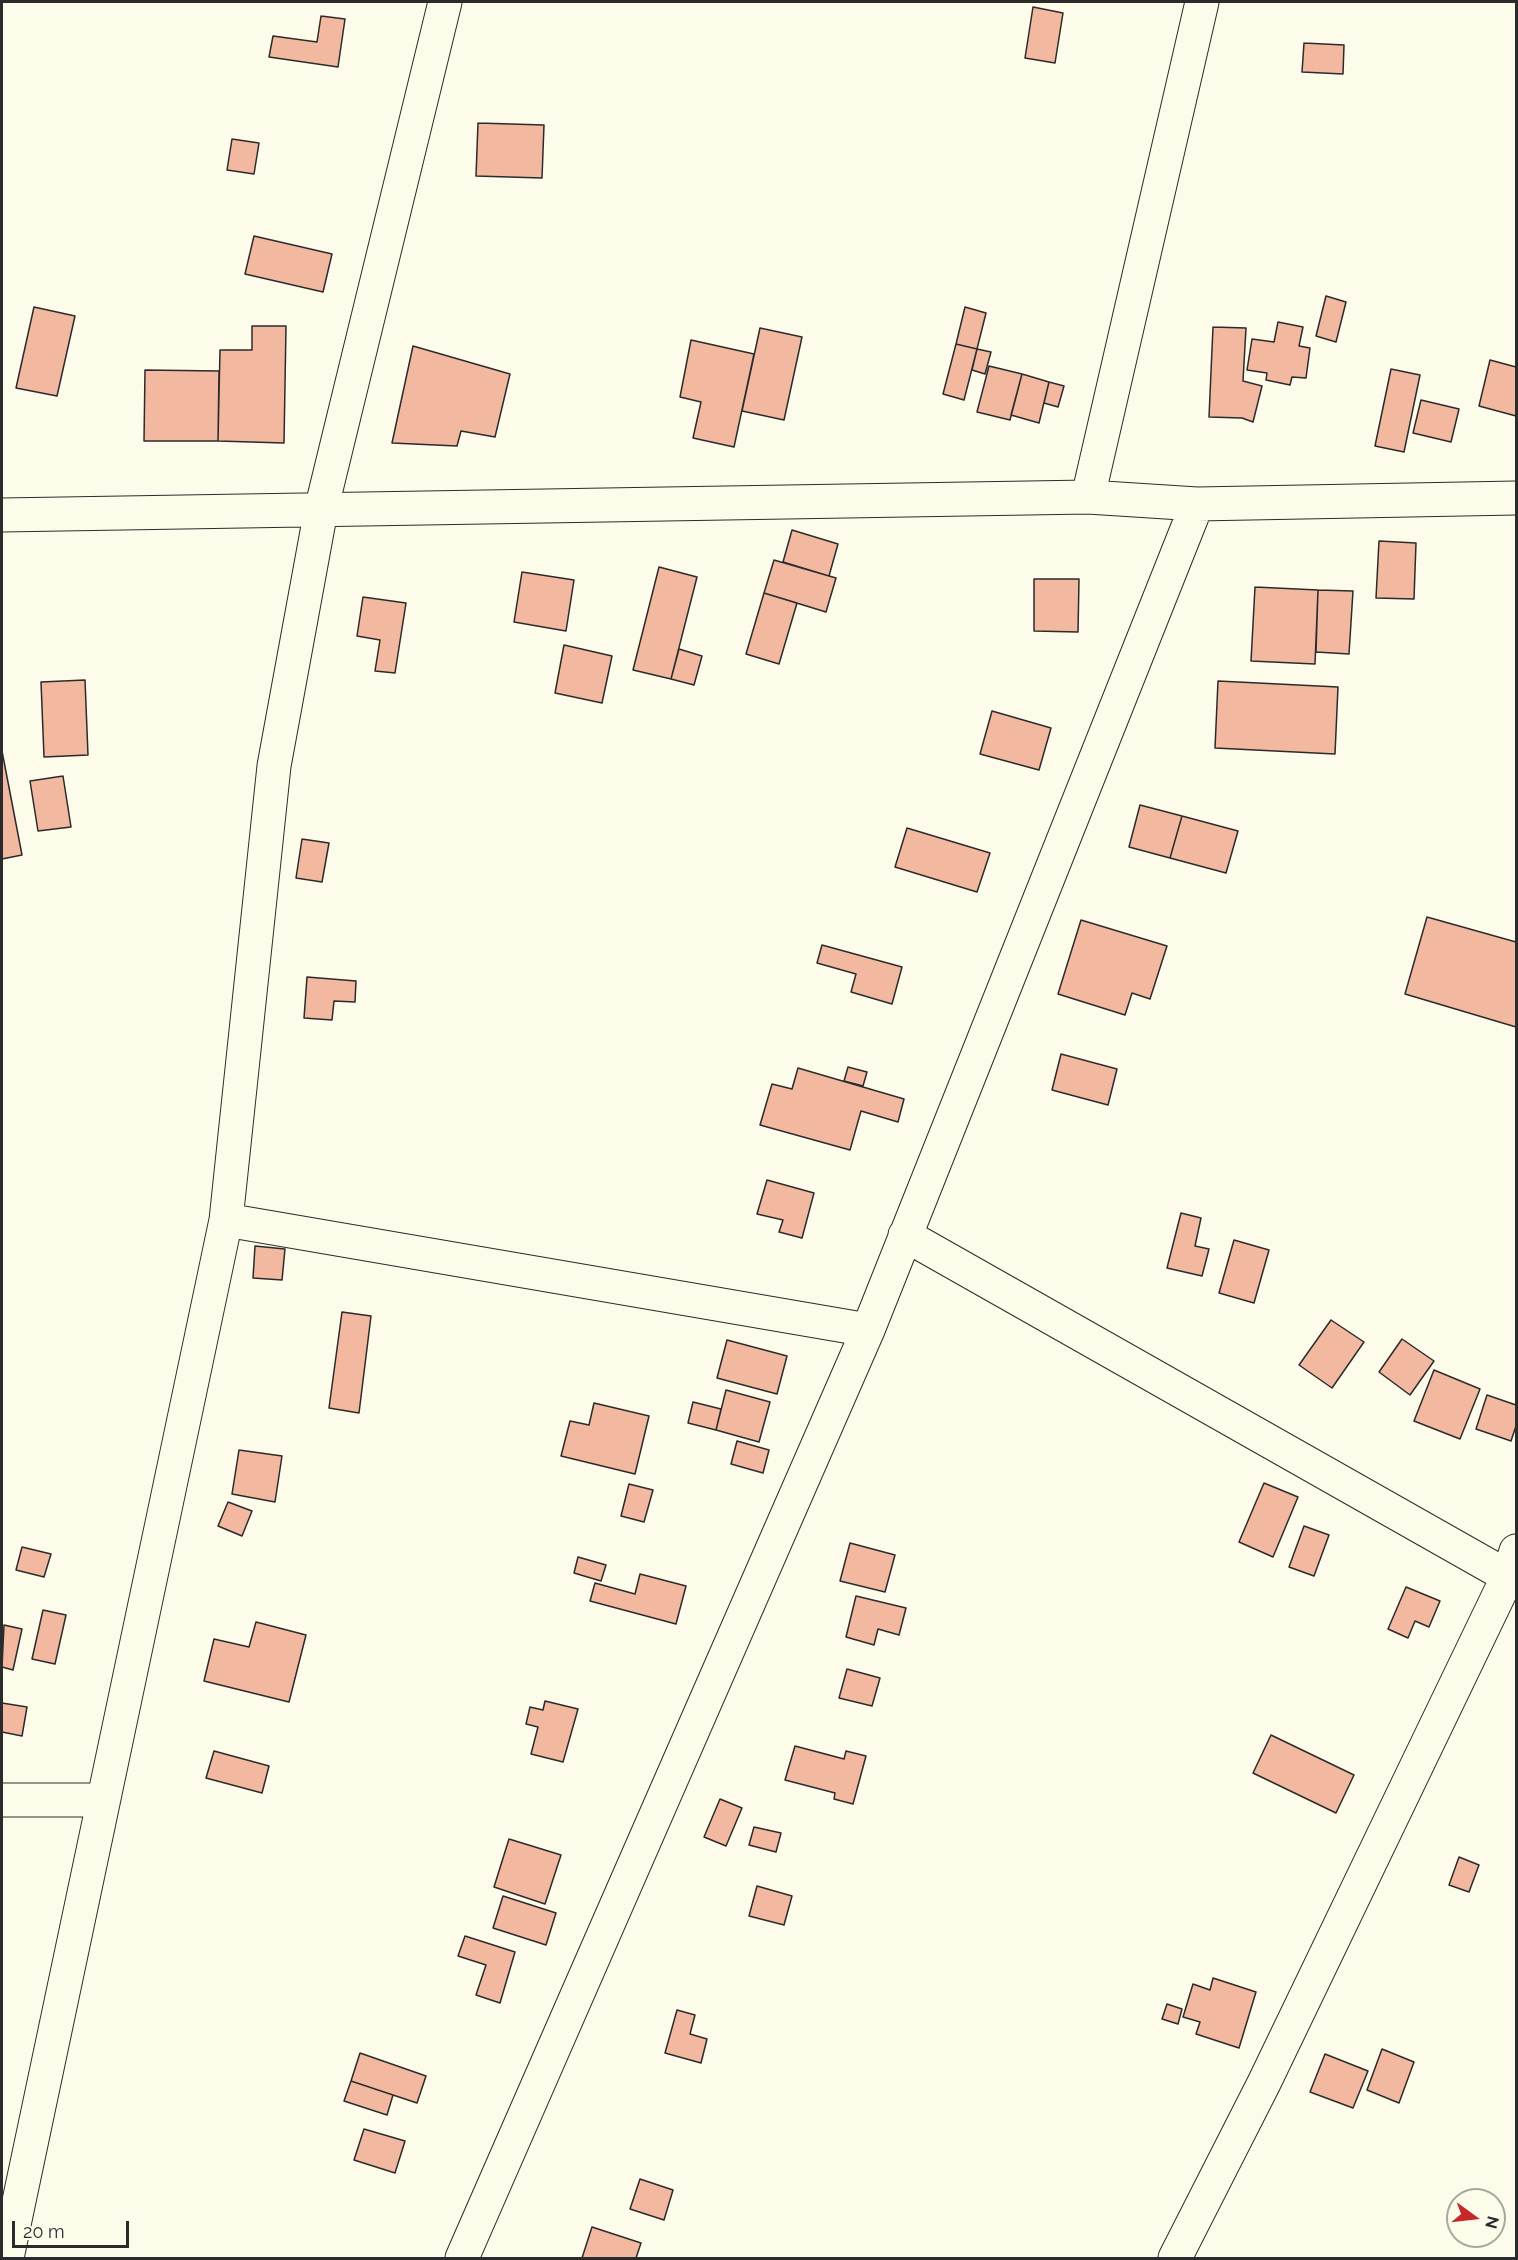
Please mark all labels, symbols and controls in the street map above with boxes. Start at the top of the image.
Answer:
north arrow [1446,2188,1506,2248]
scale bar [15,2209,132,2247]
text: N [1481,2214,1503,2231]
text: 20 m [23,2221,65,2242]

